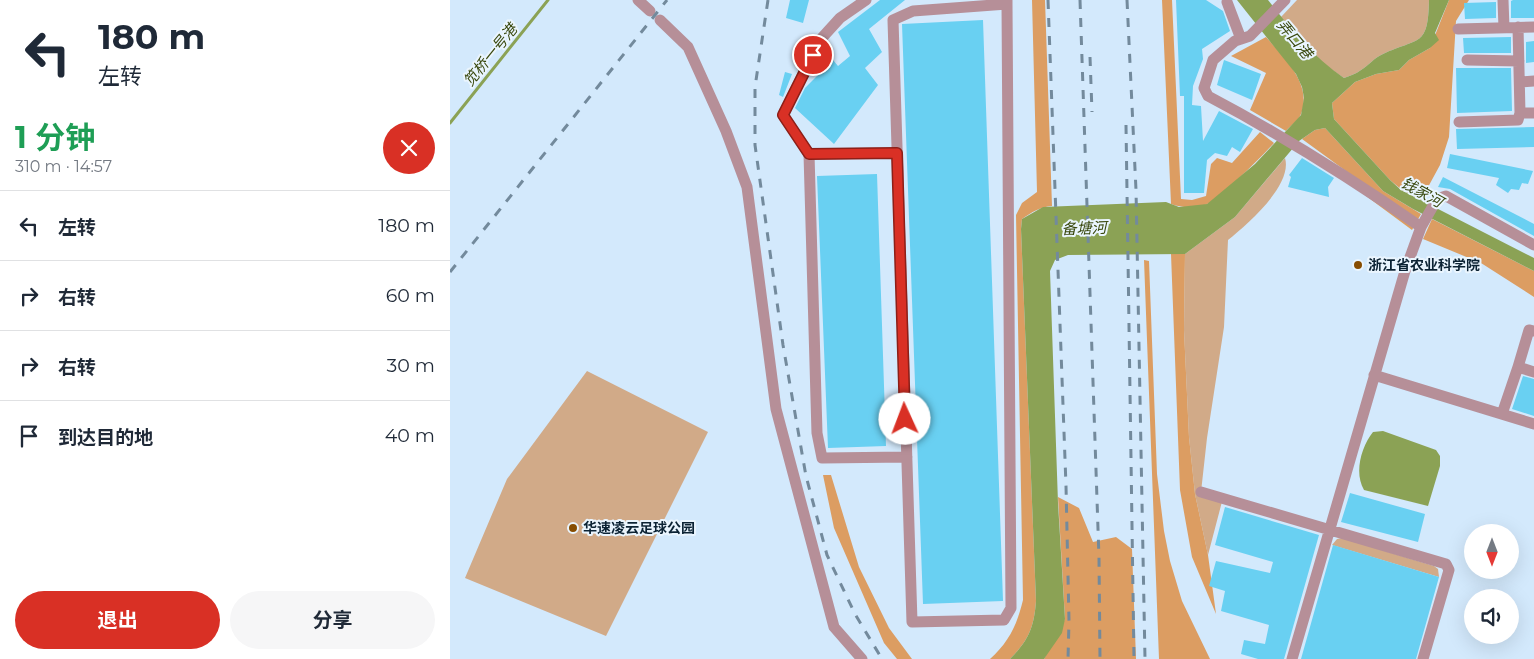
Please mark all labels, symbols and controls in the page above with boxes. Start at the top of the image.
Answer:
text: 180 m [98,15,205,58]
water label: 弄口港 [1273,16,1318,64]
water label: 笕桥一号港 [459,18,522,90]
icon: left [15,20,80,85]
pin [792,34,834,76]
icon: arrive [799,41,827,69]
text: 左转 [98,63,142,90]
text: 1 分钟 [15,119,95,156]
button: close [383,122,435,174]
text: 310 m · 14:57 [15,157,112,176]
water label: 钱家河 [1398,173,1449,213]
icon: left [15,212,43,240]
text: 180 m [378,214,435,237]
text: 左转 [58,216,96,239]
water label: 备塘河 [1061,218,1110,238]
place label: 浙江省农业科学院 [1368,256,1480,274]
marker: 浙江省农业科学院 [1352,259,1364,271]
icon: right [15,282,43,310]
text: 60 m [386,284,435,307]
text: 右转 [58,286,96,309]
icon: right [15,352,43,380]
text: 30 m [387,354,435,377]
text: 右转 [58,356,96,379]
position arrow [878,392,930,444]
icon: arrive [15,422,43,450]
text: 40 m [385,424,435,447]
text: 到达目的地 [58,426,153,449]
place label: 华速凌云足球公园 [583,519,695,537]
marker: 华速凌云足球公园 [567,522,579,534]
north arrow [1464,524,1519,579]
map controls [1464,524,1519,644]
button: sound [1464,589,1519,644]
button: 退出 [15,591,220,649]
button: 分享 [230,591,435,649]

